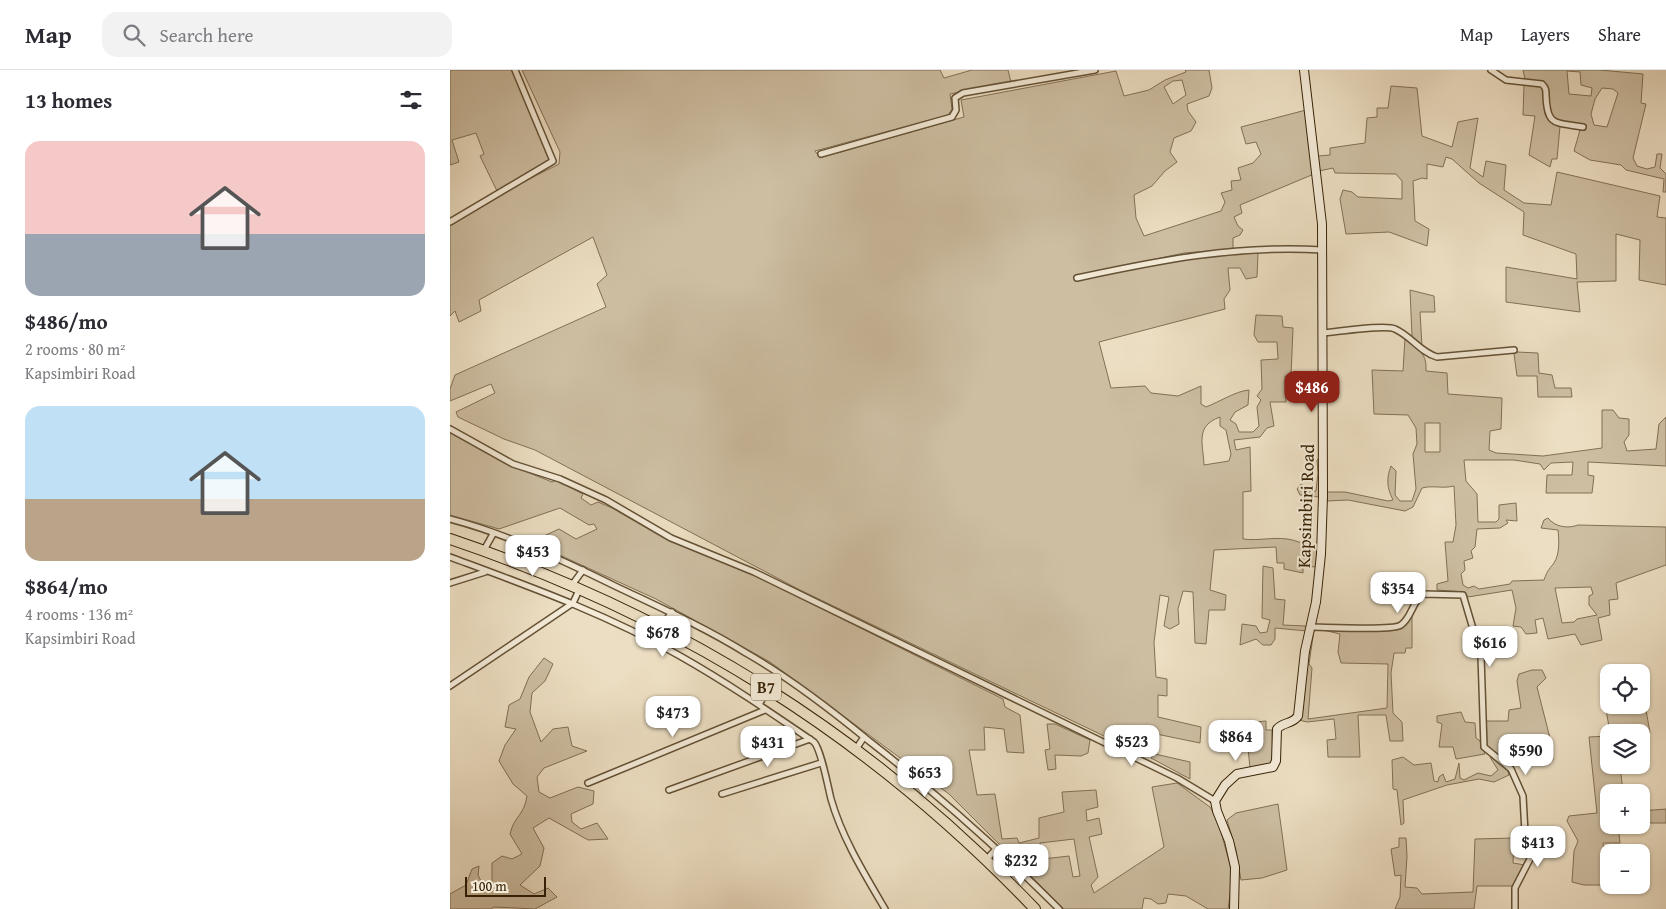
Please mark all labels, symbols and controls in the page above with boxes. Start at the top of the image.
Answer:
search box [102,12,452,57]
text: Map [25,17,72,52]
icon: search [120,21,148,49]
text: Search here [160,21,253,49]
text: Map [1460,21,1493,48]
text: Layers [1521,21,1570,48]
text: Share [1598,21,1641,48]
text: 13 homes [25,85,112,116]
icon: filters [397,86,425,114]
icon: home [180,173,270,263]
text: $486/mo [25,306,108,337]
text: 2 rooms · 80 m² [25,337,125,361]
text: Kapsimbiri Road [25,361,135,385]
pin: $486 [1282,370,1342,413]
text: $486 [1295,375,1329,399]
icon: home [180,438,270,528]
street label: Kapsimbiri Road [1290,443,1321,569]
pin: $453 [503,534,563,577]
text: $453 [516,539,550,563]
text: $864/mo [25,571,108,602]
pin: $354 [1368,572,1428,614]
text: $354 [1381,576,1415,600]
text: 4 rooms · 136 m² [25,602,133,626]
pin: $678 [633,616,693,658]
text: $678 [646,620,680,644]
text: Kapsimbiri Road [25,626,135,650]
pin: $616 [1460,626,1520,668]
text: $616 [1473,630,1507,654]
map controls [1600,664,1650,894]
button: locate [1600,664,1650,714]
road number: B7 [751,674,781,700]
pin: $473 [643,696,703,738]
text: $473 [656,700,690,724]
pin: $864 [1206,720,1266,762]
pin: $523 [1102,724,1162,767]
text: $864 [1219,724,1253,748]
button: layers [1600,724,1650,774]
pin: $431 [738,726,798,768]
text: $523 [1115,729,1149,753]
text: $431 [751,730,785,754]
pin: $590 [1496,734,1556,776]
text: $590 [1509,738,1543,762]
pin: $653 [895,756,955,798]
text: $653 [908,760,942,784]
button: + [1600,784,1650,834]
pin: $413 [1508,826,1568,868]
text: $413 [1521,830,1555,854]
pin: $232 [991,844,1051,886]
button: − [1600,844,1650,894]
text: $232 [1004,848,1038,872]
scale bar [465,874,546,897]
text: 100 m [472,876,507,896]

